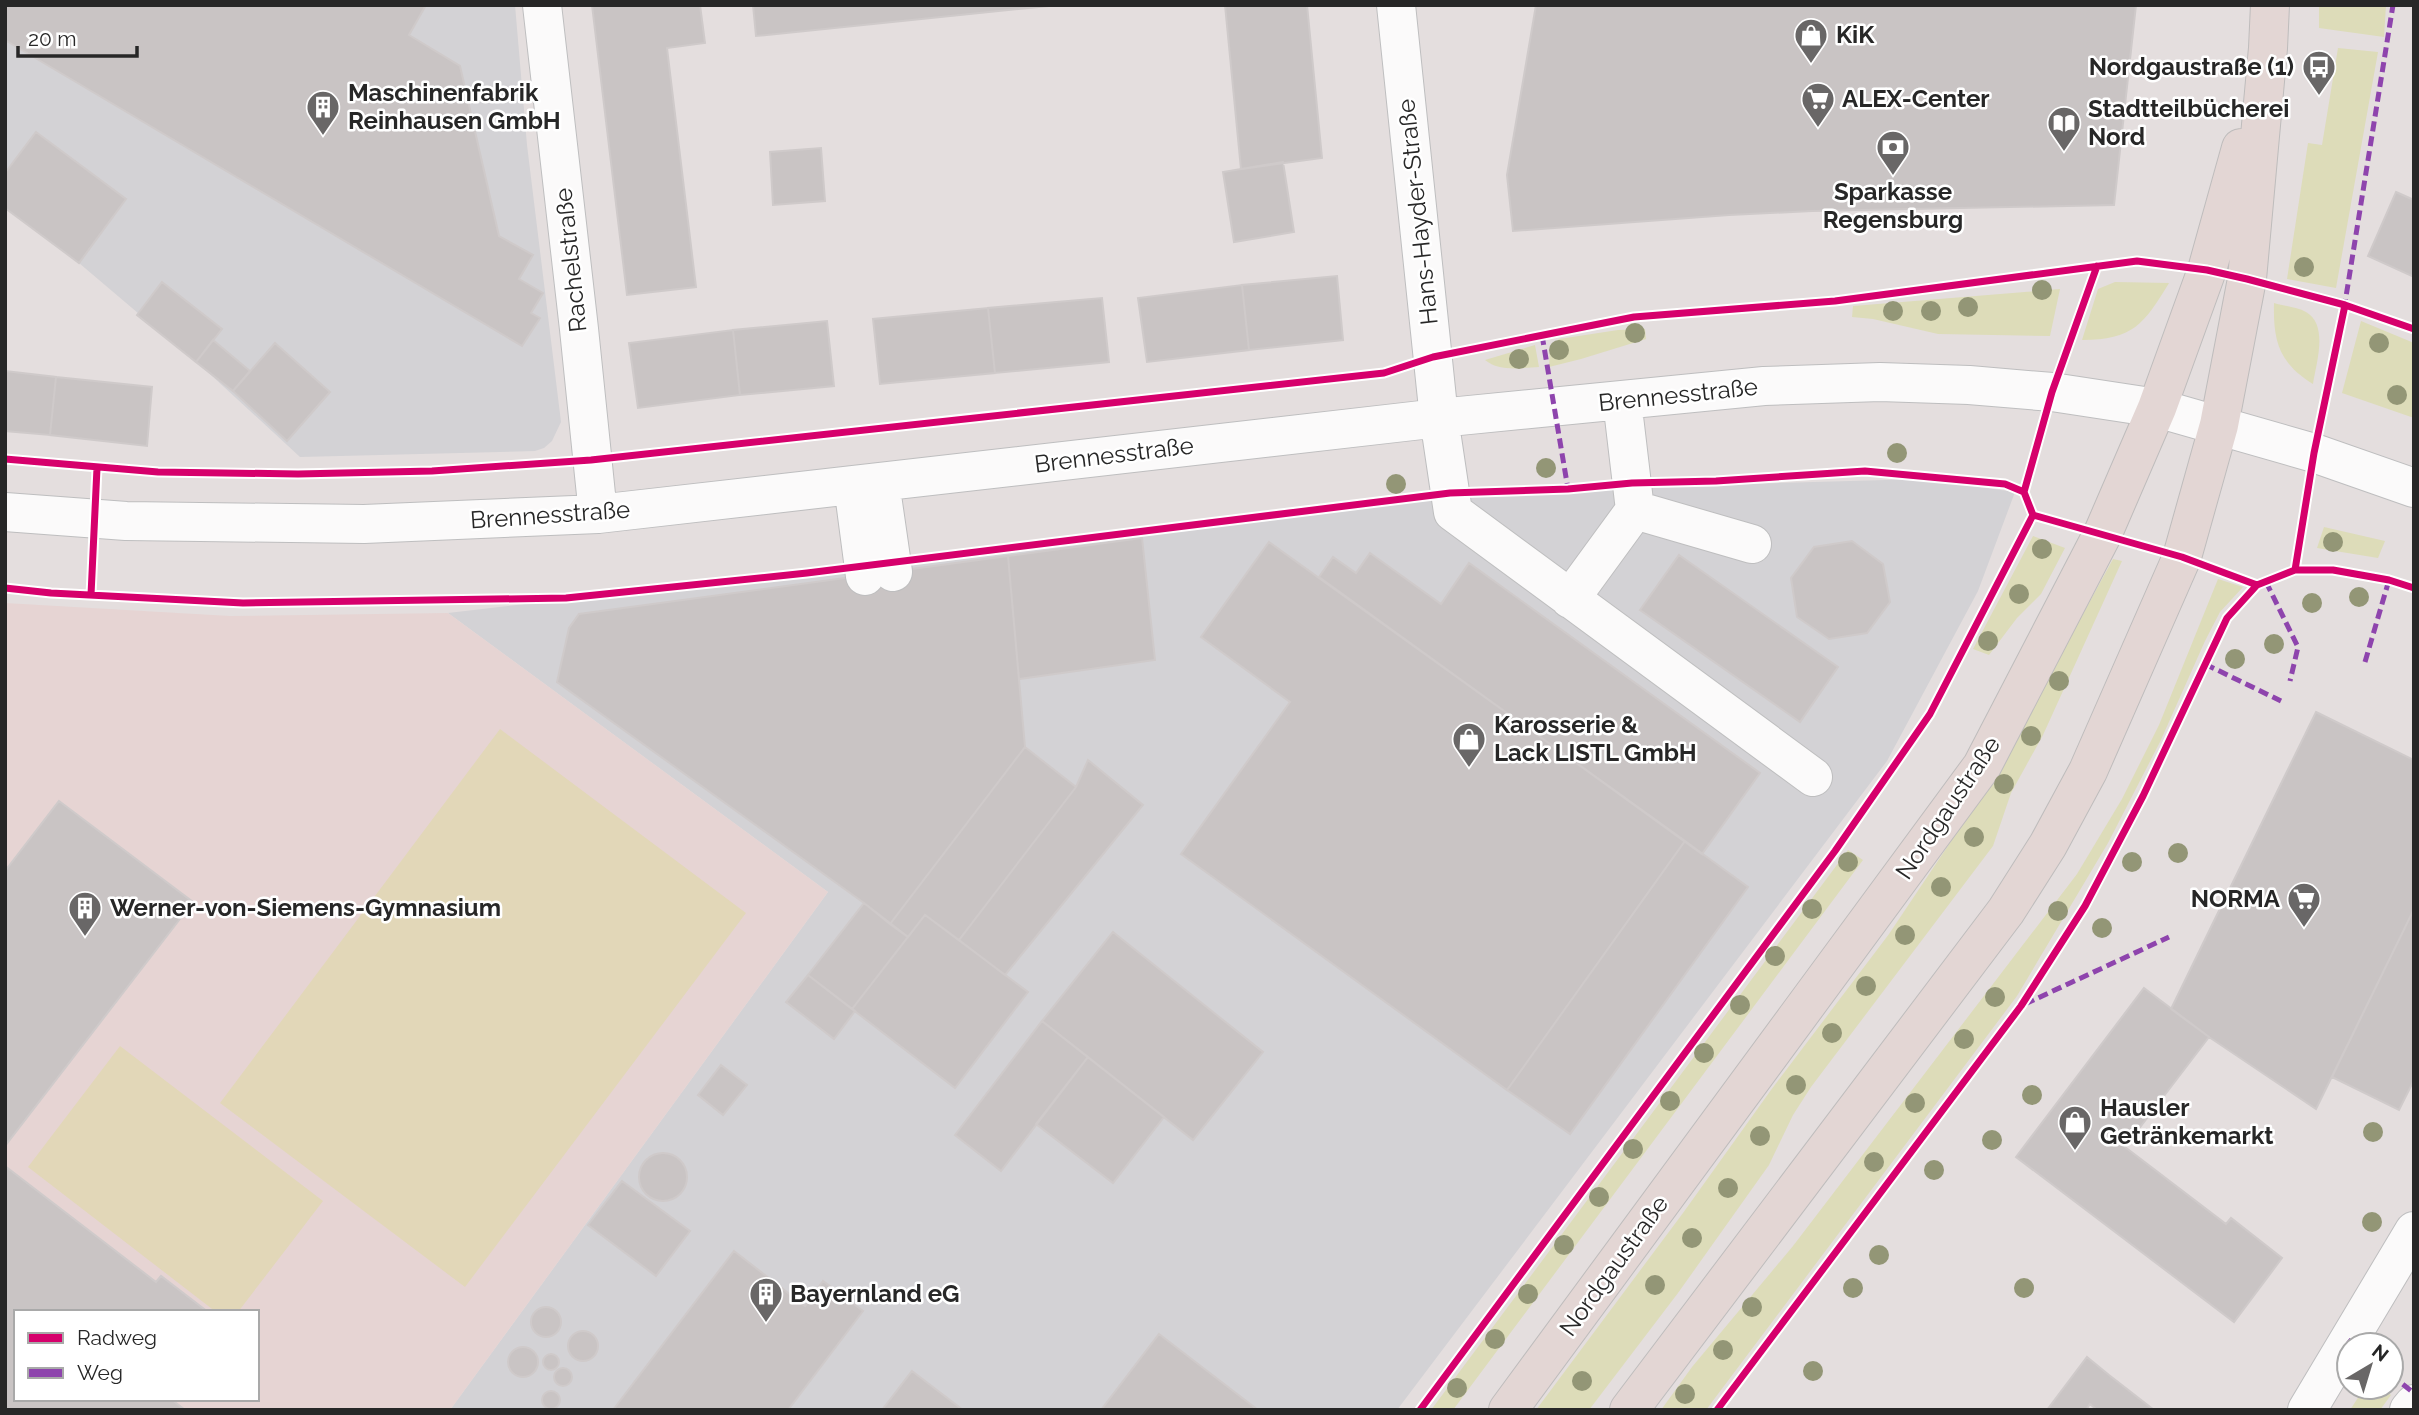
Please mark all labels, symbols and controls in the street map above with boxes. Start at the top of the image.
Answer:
scale bar [18,14,136,58]
shop icon: KiK [1792,16,1830,65]
place label: KiK [1836,20,1875,49]
text: 20 m [28,26,76,51]
bus stop icon: Nordgaustraße (1) [2300,48,2338,97]
place label: Nordgaustraße (1) [2089,52,2294,81]
place label: Maschinenfabrik Reinhausen GmbH [348,78,561,135]
supermarket icon: ALEX-Center [1799,80,1837,129]
place label: ALEX-Center [1842,84,1990,113]
building icon: Maschinenfabrik Reinhausen GmbH [304,88,342,137]
place label: Stadtteilbücherei Nord [2088,94,2289,151]
street label: Hans-Hayder-Straße [1391,98,1444,327]
library icon: Stadtteilbücherei Nord [2045,104,2083,153]
bank icon: Sparkasse Regensburg [1874,128,1912,177]
place label: Sparkasse Regensburg [1823,177,1963,234]
street label: Rachelstraße [549,187,592,334]
street label: Brennesstraße [1597,372,1759,417]
street label: Brennesstraße [1033,430,1195,479]
street label: Brennesstraße [469,494,631,535]
place label: Karosserie & Lack LISTL GmbH [1494,710,1697,767]
shop icon: Karosserie & Lack LISTL GmbH [1450,720,1488,769]
street label: Nordgaustraße [1889,731,2006,885]
supermarket icon: NORMA [2285,880,2323,929]
place label: NORMA [2191,884,2281,913]
building icon: Werner-von-Siemens-Gymnasium [66,889,104,938]
place label: Werner-von-Siemens-Gymnasium [110,893,501,922]
place label: Hausler Getränkemarkt [2100,1093,2274,1150]
shop icon: Hausler Getränkemarkt [2056,1103,2094,1152]
street label: Nordgaustraße [1553,1190,1674,1341]
building icon: Bayernland eG [747,1275,785,1324]
place label: Bayernland eG [790,1279,959,1308]
legend [14,1310,259,1401]
text: Radweg [77,1325,157,1350]
north arrow [2335,1331,2405,1401]
text: N [2368,1339,2393,1366]
text: Weg [77,1360,123,1385]

